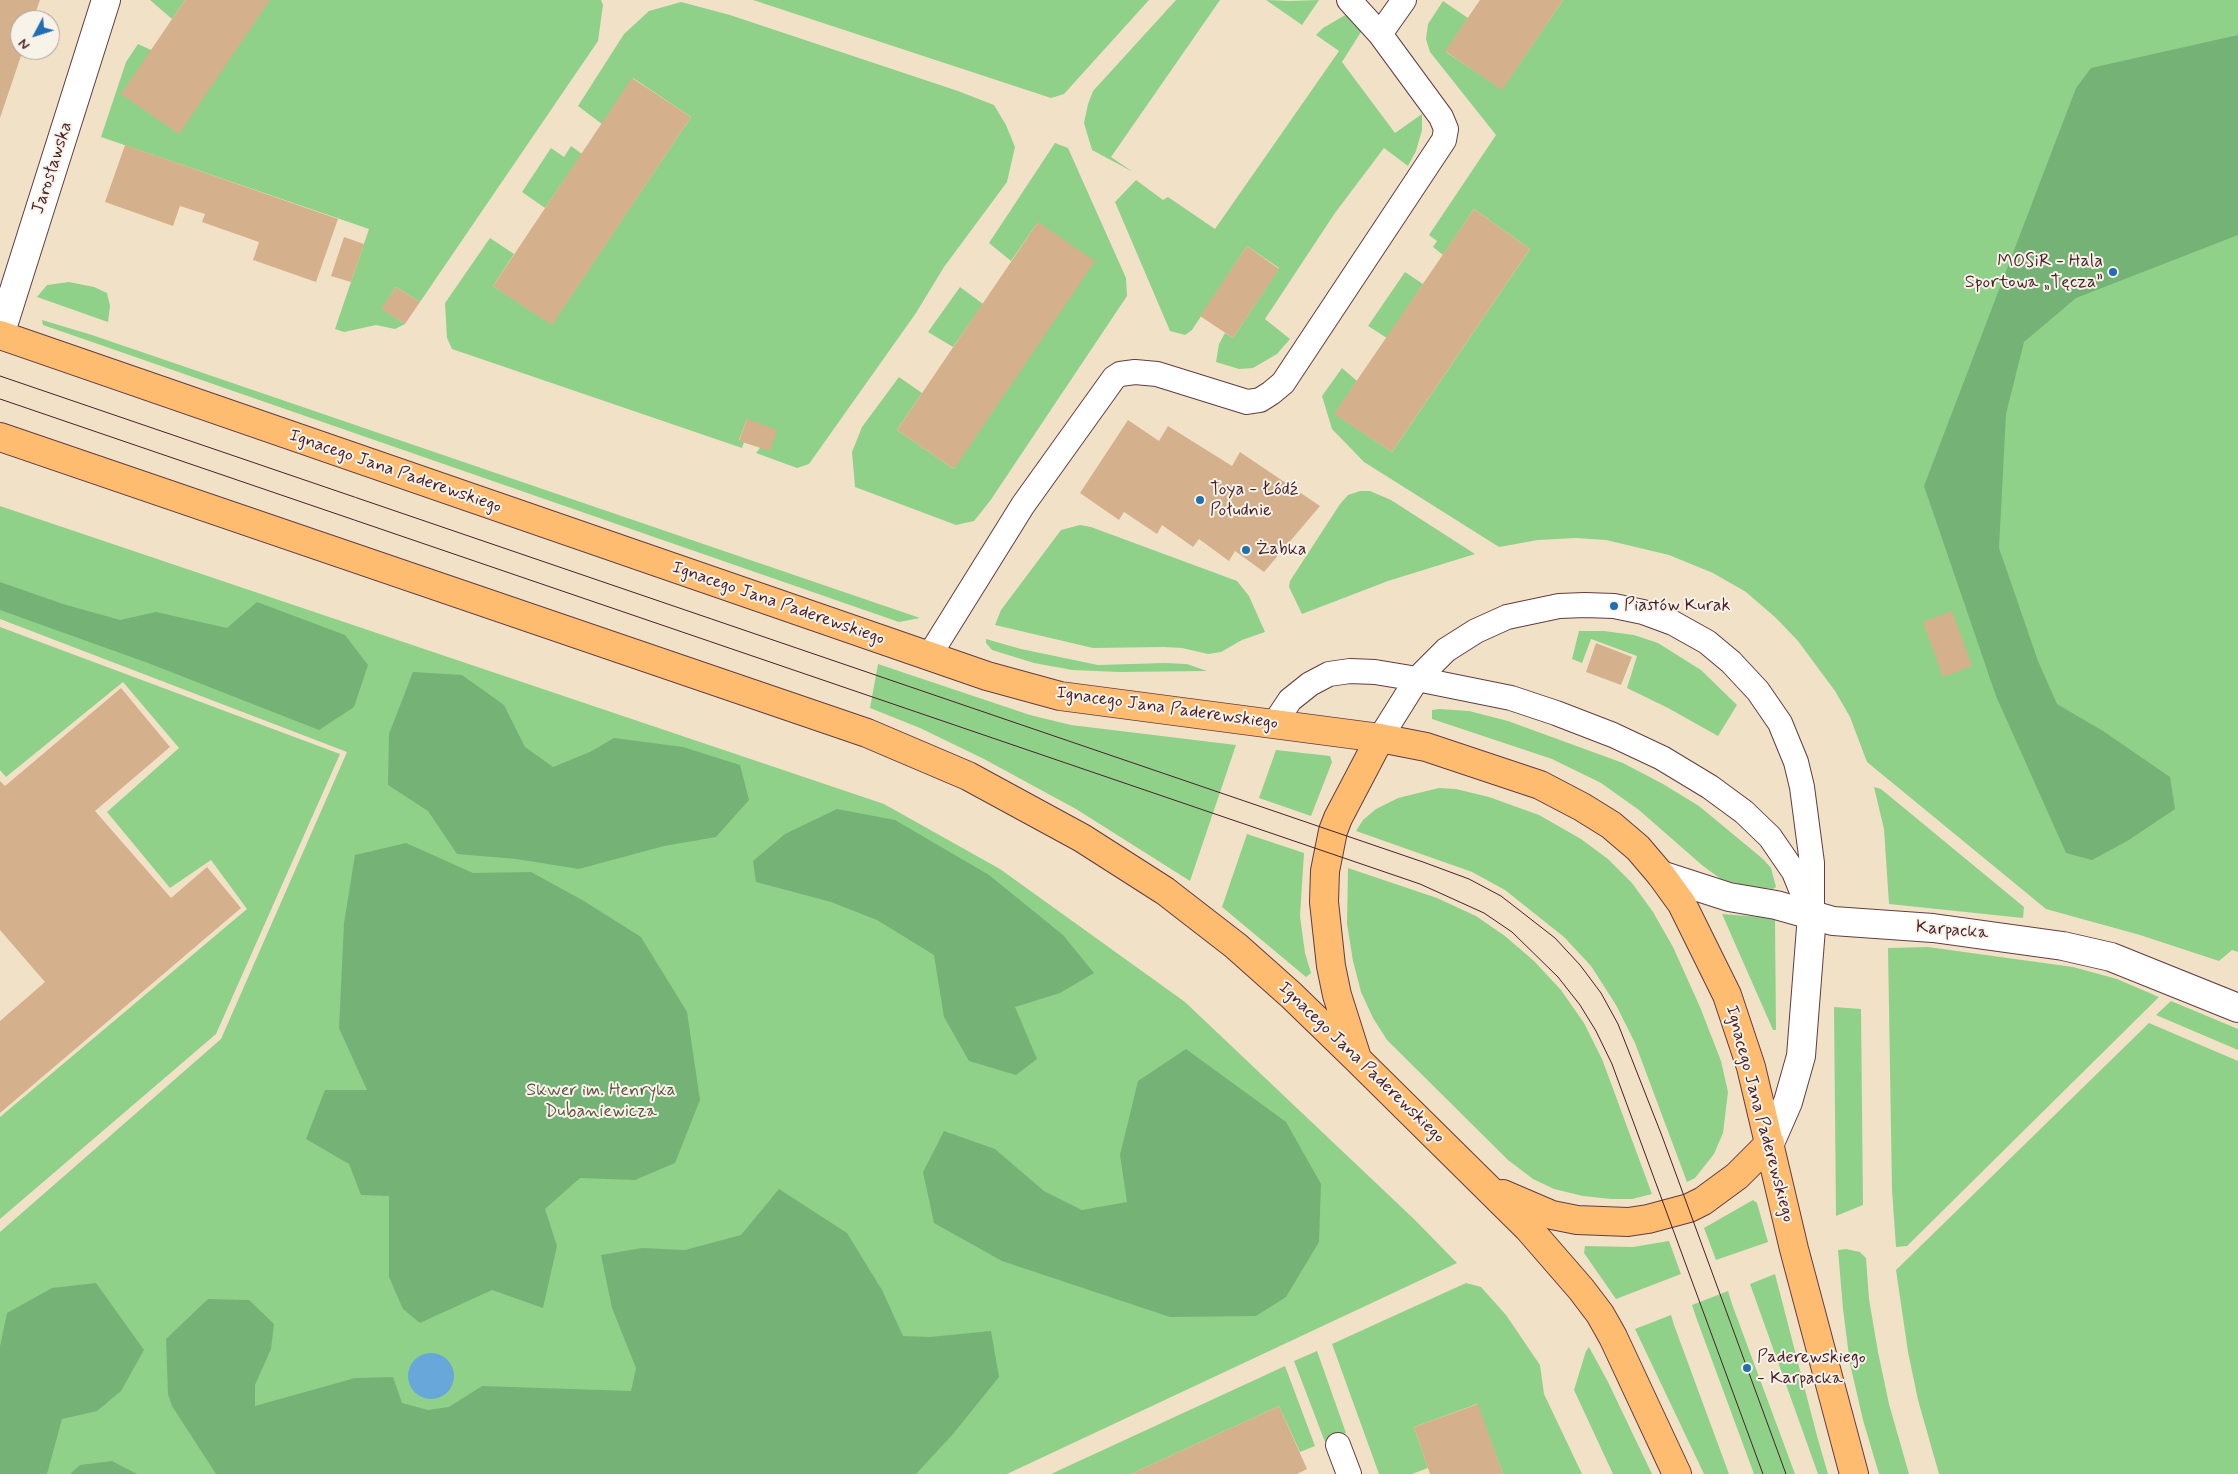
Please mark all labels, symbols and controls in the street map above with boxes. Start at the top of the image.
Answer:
north arrow [10,10,60,60]
text: N [14,35,34,53]
street label: Jarosławska [28,119,78,217]
place label: MOSiR - Hala Sportowa „Tęcza” [1965,251,2103,294]
marker: MOSiR - Hala Sportowa „Tęcza” [2107,266,2119,278]
street label: Ignacego Jana Paderewskiego [286,425,504,519]
place label: Toya - Łódź Południe [1210,479,1299,522]
marker: Toya - Łódź Południe [1194,494,1206,506]
place label: Żabka [1256,539,1307,561]
marker: Żabka [1240,544,1252,556]
street label: Ignacego Jana Paderewskiego [669,557,887,651]
place label: Piastów Kurak [1624,595,1730,617]
marker: Piastów Kurak [1608,600,1620,612]
street label: Ignacego Jana Paderewskiego [1055,683,1279,735]
street label: Karpacka [1915,917,1989,945]
street label: Ignacego Jana Paderewskiego [1273,978,1449,1148]
street label: Ignacego Jana Paderewskiego [1720,1003,1798,1225]
park label: Skwer im. Henryka Dubaniewicza [526,1080,676,1122]
place label: Paderewskiego - Karpacka [1757,1347,1866,1390]
marker: Paderewskiego - Karpacka [1741,1362,1753,1374]

